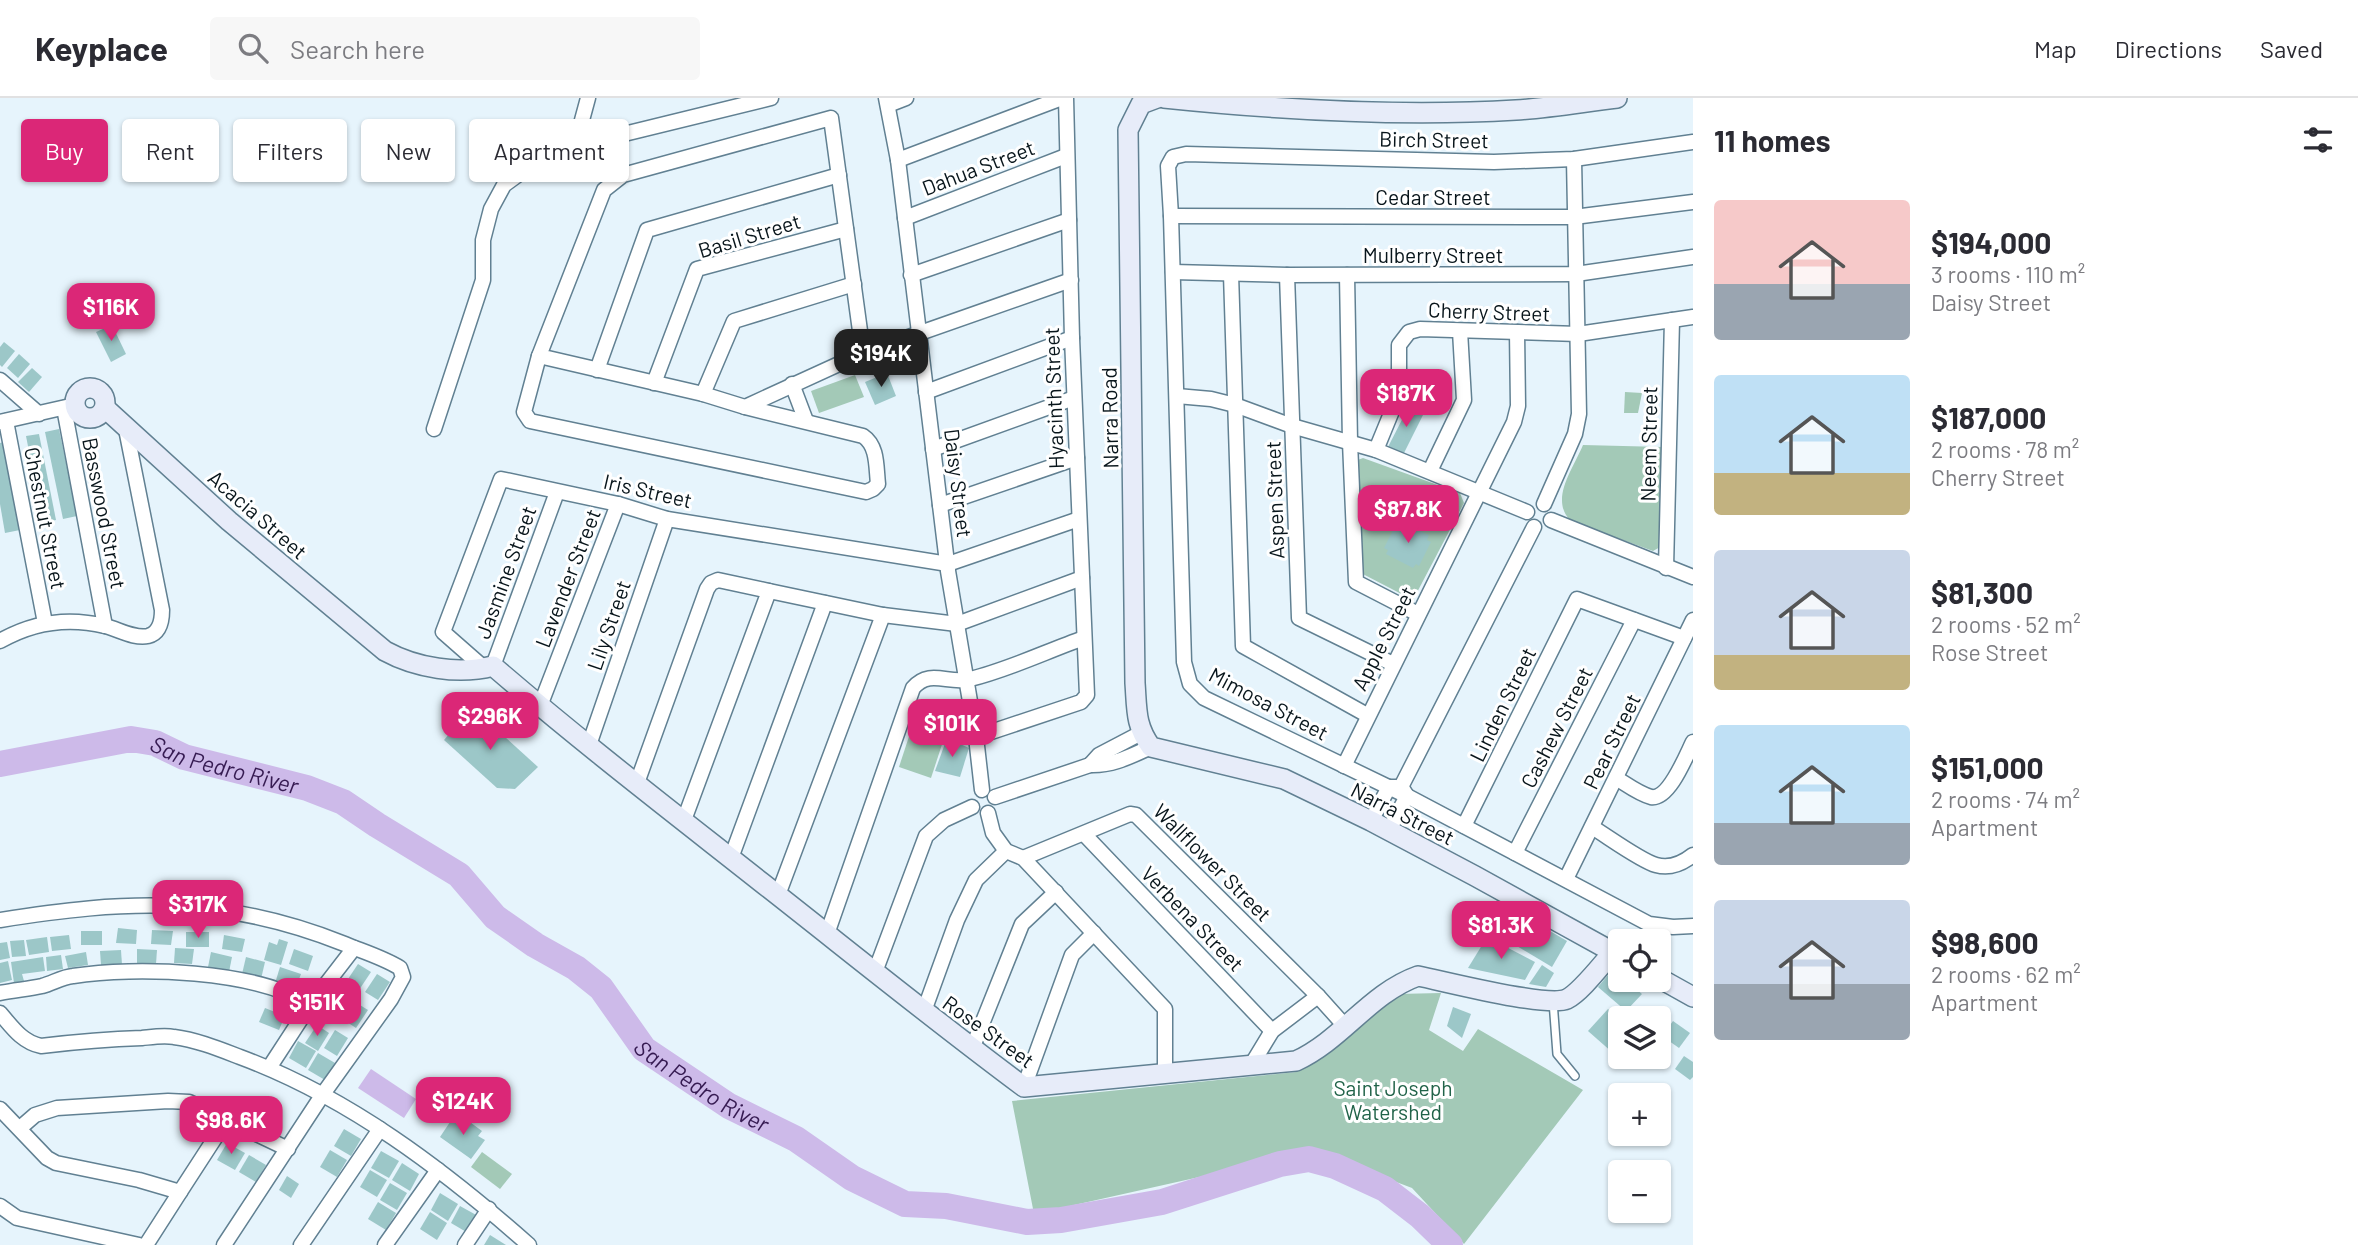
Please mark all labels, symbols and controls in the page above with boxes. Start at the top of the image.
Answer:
search box [210,17,700,80]
text: Keyplace [35,28,168,68]
icon: search [234,29,272,67]
text: Search here [290,33,425,64]
text: Map [2034,34,2077,63]
text: Directions [2115,34,2222,63]
text: Saved [2260,34,2323,63]
chip: Buy [21,119,108,182]
chip: Rent [122,119,219,182]
chip: Filters [233,119,347,182]
chip: New [361,119,455,182]
chip: Apartment [469,119,629,182]
icon: filters [2299,121,2337,159]
text: 11 homes [1714,122,1831,158]
street label: Birch Street [1379,126,1489,152]
street label: Dahua Street [918,134,1038,200]
street label: Cedar Street [1375,184,1491,209]
street label: Basil Street [695,208,803,262]
text: $194,000 [1931,224,2051,260]
icon: home [1770,228,1854,312]
street label: Mulberry Street [1363,242,1503,267]
text: 3 rooms · 110 m² [1931,260,2085,288]
pin: $116K [62,284,160,343]
text: Daisy Street [1931,288,2051,316]
text: $116K [83,292,139,320]
street label: Cherry Street [1427,296,1551,326]
street label: Hyacinth Street [1038,327,1068,469]
pin: $194K [832,330,930,389]
text: $194K [850,338,912,366]
street label: Narra Road [1096,367,1122,469]
pin: $187K [1357,370,1455,429]
text: $187K [1376,378,1436,406]
street label: Neem Street [1634,386,1662,502]
text: $187,000 [1931,399,2046,435]
icon: home [1770,403,1854,487]
street label: Daisy Street [940,427,978,539]
street label: Basswood Street [78,435,132,591]
text: 2 rooms · 78 m² [1931,435,2079,463]
street label: Aspen Street [1259,440,1289,560]
street label: Chestnut Street [20,445,72,591]
text: Cherry Street [1931,463,2065,491]
street label: Acacia Street [204,464,312,564]
street label: Iris Street [601,468,695,512]
pin: $87.8K [1351,486,1465,545]
text: $87.8K [1374,494,1442,522]
street label: Jasmine Street [469,502,541,642]
street label: Lavender Street [529,505,605,651]
text: $81,300 [1931,574,2033,610]
street label: Lily Street [581,577,635,673]
icon: home [1770,578,1854,662]
street label: Apple Street [1346,582,1420,694]
text: 2 rooms · 52 m² [1931,610,2081,638]
text: Rose Street [1931,638,2048,666]
street label: Linden Street [1464,643,1540,765]
street label: Mimosa Street [1205,661,1333,745]
street label: Cashew Street [1515,662,1597,792]
street label: Pear Street [1577,689,1645,793]
pin: $296K [441,692,539,752]
pin: $101K [903,700,1001,759]
text: $296K [458,701,523,729]
text: $101K [924,708,980,736]
water label: San Pedro River [146,729,302,800]
text: $151,000 [1931,749,2044,785]
icon: home [1770,753,1854,837]
street label: Narra Street [1347,776,1459,850]
text: 2 rooms · 74 m² [1931,785,2080,813]
street label: Wallflower Street [1149,798,1277,926]
text: Apartment [1931,813,2038,841]
street label: Verbena Street [1137,860,1249,976]
pin: $317K [149,880,247,940]
text: $317K [168,889,228,917]
pin: $81.3K [1444,902,1558,961]
text: $81.3K [1468,910,1534,938]
text: $98,600 [1931,924,2039,960]
icon: home [1770,928,1854,1012]
map controls [1608,929,1671,1223]
button: locate [1608,929,1671,992]
text: 2 rooms · 62 m² [1931,960,2081,988]
pin: $151K [268,978,366,1038]
text: $151K [289,987,345,1015]
text: Apartment [1931,988,2038,1016]
street label: Rose Street [938,989,1040,1073]
button: layers [1608,1006,1671,1069]
water label: San Pedro River [628,1035,774,1138]
park label: Saint Joseph Watershed [1333,1075,1453,1124]
pin: $124K [414,1077,512,1137]
button: + [1608,1083,1671,1146]
text: $124K [432,1086,494,1114]
pin: $98.6K [174,1096,288,1156]
text: $98.6K [196,1105,266,1133]
button: − [1608,1160,1671,1223]

